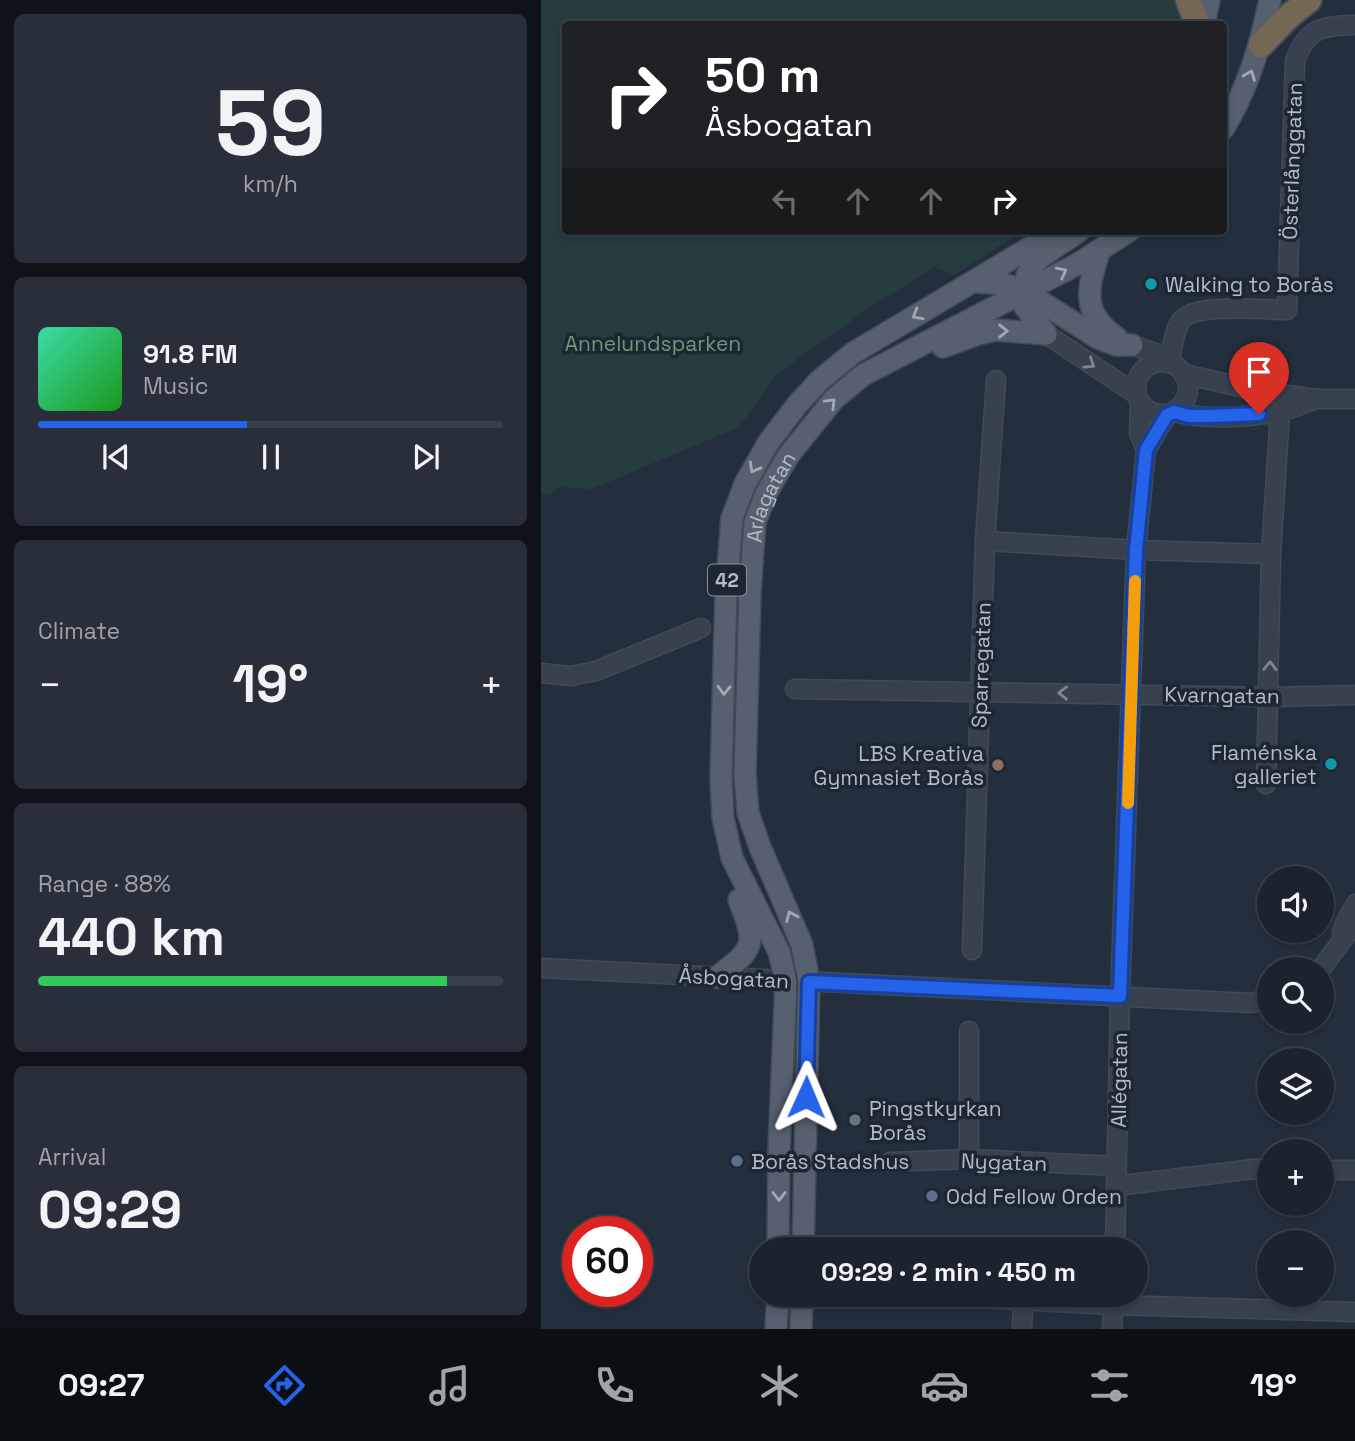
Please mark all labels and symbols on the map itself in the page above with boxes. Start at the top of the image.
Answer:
one-way arrow [1242,70,1256,82]
street label: Österlånggatan [1276,82,1308,240]
one-way arrow [1055,267,1067,281]
place label: Walking to Borås [1165,271,1334,298]
marker: Walking to Borås [1143,276,1159,292]
one-way arrow [912,307,925,320]
one-way arrow [998,323,1008,339]
park label: Annelundsparken [565,330,741,357]
pin [1229,342,1289,414]
one-way arrow [1083,356,1096,369]
one-way arrow [823,398,836,411]
street label: Arlagatan [740,447,801,543]
one-way arrow [749,461,762,473]
road number: 42 [708,565,746,596]
street label: Sparregatan [965,602,997,728]
one-way arrow [1262,661,1278,671]
street label: Kvarngatan [1164,680,1280,710]
one-way arrow [716,685,731,696]
one-way arrow [1057,685,1068,701]
place label: Flaménska galleriet [1211,739,1317,790]
place label: LBS Kreativa Gymnasiet Borås [814,740,984,791]
marker: Flaménska galleriet [1323,756,1339,772]
marker: LBS Kreativa Gymnasiet Borås [990,757,1006,773]
one-way arrow [785,911,799,924]
street label: Åsbogatan [678,962,790,994]
street label: Allégatan [1105,1032,1133,1128]
position arrow [769,1060,843,1134]
place label: Pingstkyrkan Borås [869,1095,1002,1146]
marker: Pingstkyrkan Borås [847,1112,863,1128]
street label: Nygatan [960,1147,1048,1177]
place label: Borås Stadshus [751,1148,909,1175]
marker: Borås Stadshus [729,1153,745,1169]
place label: Odd Fellow Orden [946,1183,1122,1210]
marker: Odd Fellow Orden [924,1188,940,1204]
one-way arrow [771,1191,787,1202]
speed limit sign: 60 [562,1216,653,1307]

